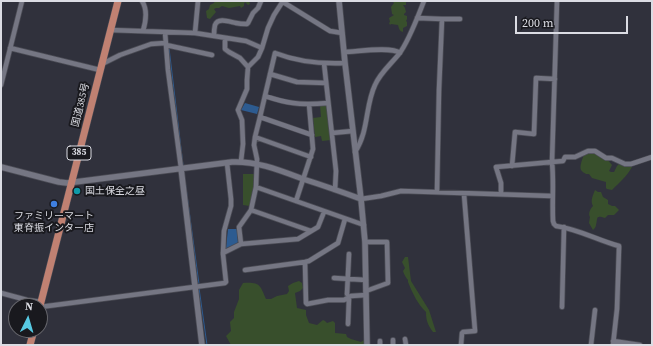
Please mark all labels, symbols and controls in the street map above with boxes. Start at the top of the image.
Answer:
scale bar [517,8,630,34]
text: 200 m [522,15,554,31]
street label: 国道385号 [70,82,92,128]
road number: 385 [67,146,91,160]
place label: 国土保全之昼 [85,185,145,197]
marker: 国土保全之昼 [72,186,82,196]
marker: ファミリーマート 東脊振インター店 [49,199,59,209]
place label: ファミリーマート 東脊振インター店 [14,210,94,234]
north arrow [8,298,48,338]
text: N [24,299,34,314]

